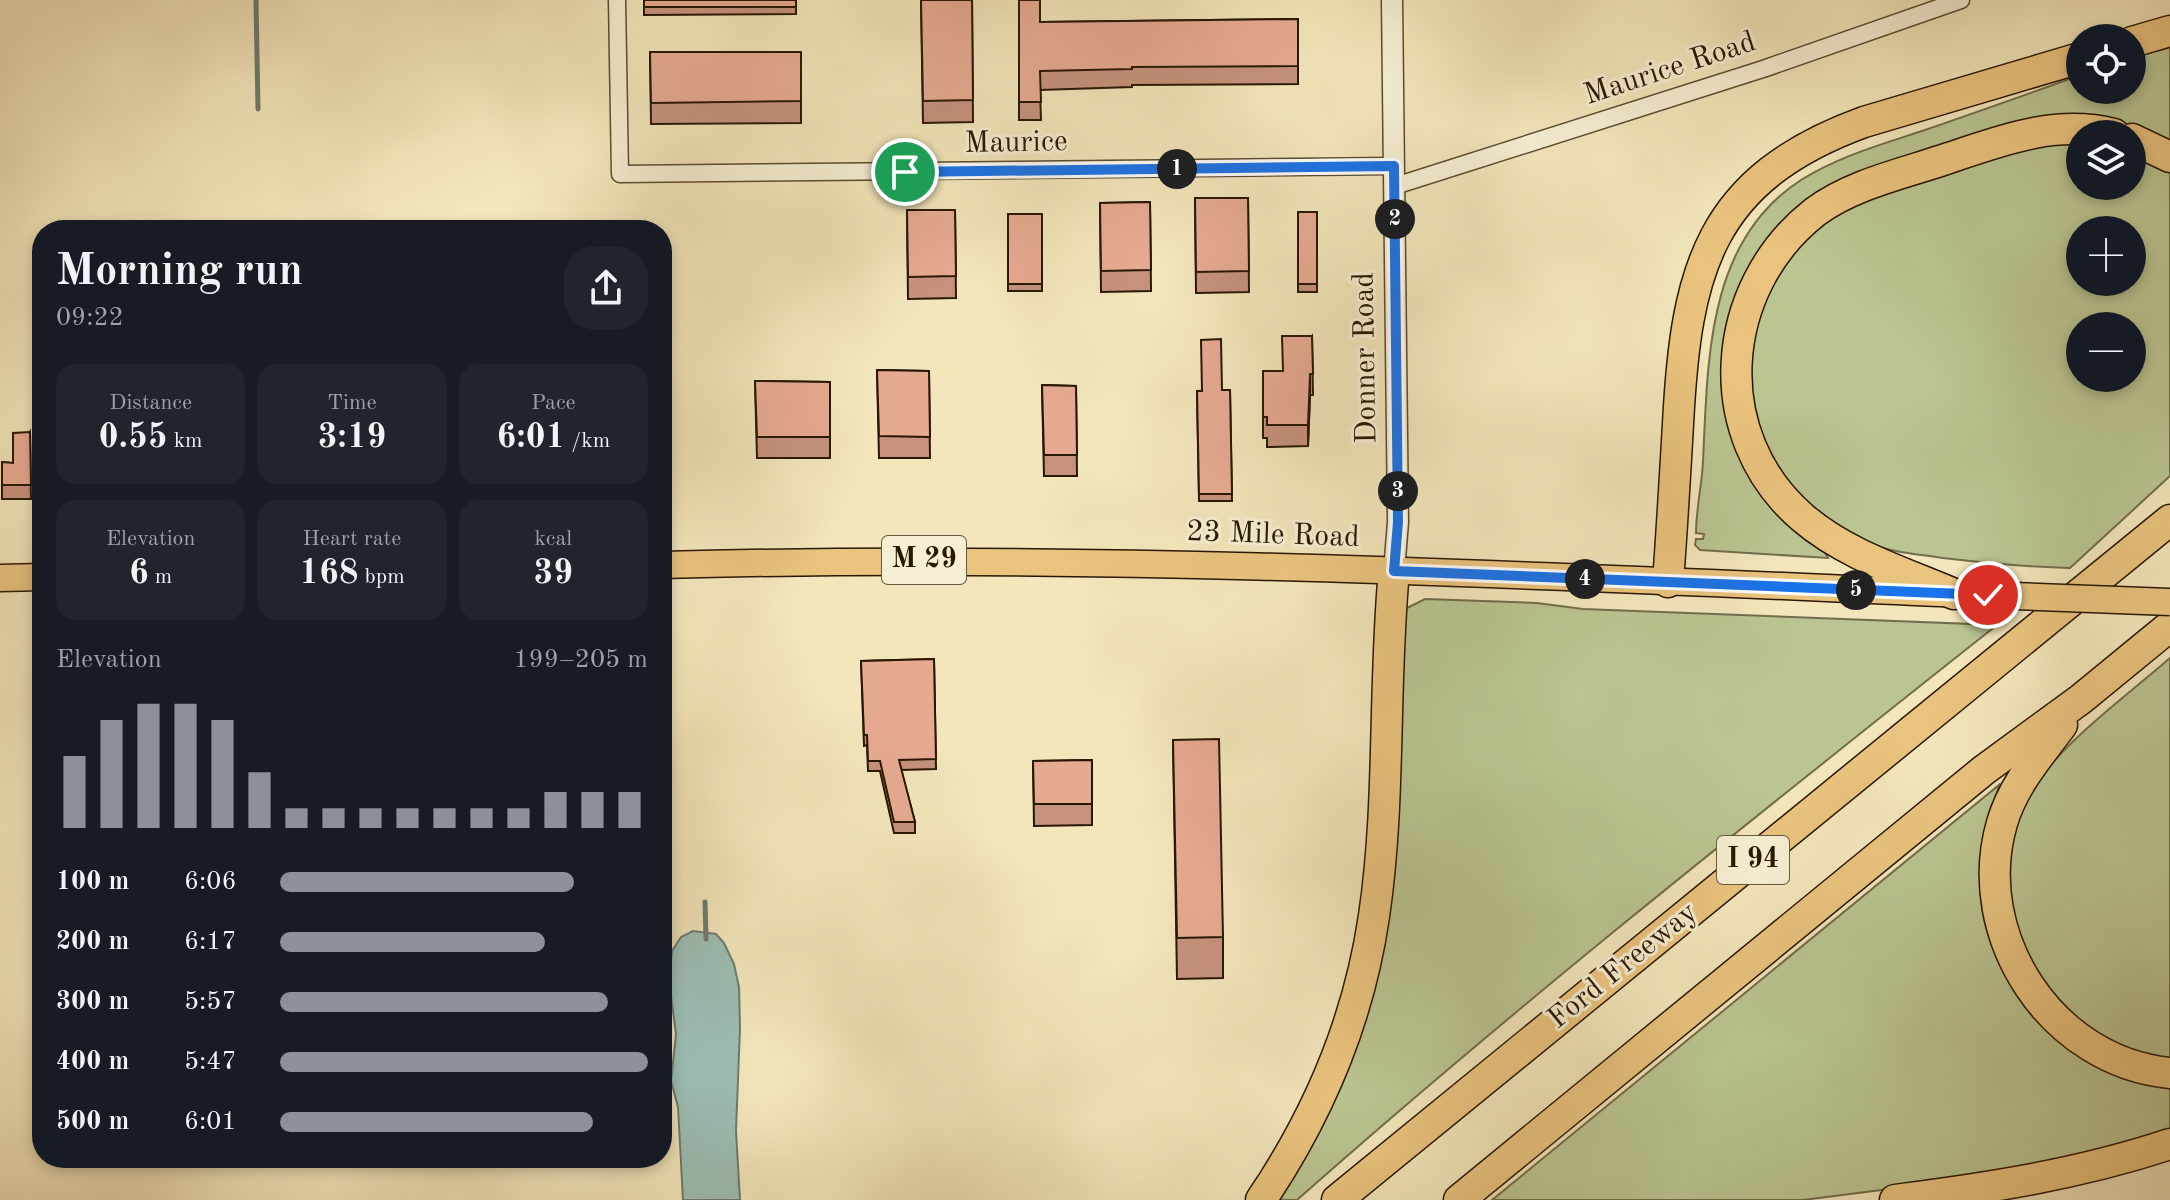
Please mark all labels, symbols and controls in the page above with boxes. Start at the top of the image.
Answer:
map controls [2066,24,2146,392]
button: locate [2066,24,2146,104]
street label: Maurice Road [1580,27,1760,111]
button: layers [2066,120,2146,200]
street label: Maurice [964,127,1068,159]
pin [871,138,939,206]
pin: 1 [1157,149,1197,189]
icon: arrive [883,150,927,194]
text: 1 [1171,158,1183,180]
pin: 2 [1375,199,1415,239]
text: 2 [1389,208,1401,230]
button: + [2066,216,2146,296]
button: share [564,246,648,330]
text: Morning run [56,250,303,294]
street label: Donner Road [1350,272,1382,444]
text: 09:22 [56,305,124,331]
button: − [2066,312,2146,392]
text: Distance [109,392,192,414]
text: Time [327,392,377,414]
text: Pace [531,392,576,414]
text: 0.55 [99,421,167,455]
text: 3:19 [318,421,386,455]
text: 6:01 [496,421,565,455]
text: km [167,430,203,452]
text: /km [565,430,610,452]
pin: 3 [1378,471,1418,511]
text: 3 [1392,480,1404,502]
street label: 23 Mile Road [1186,517,1360,553]
text: Elevation [106,528,195,550]
text: Heart rate [303,528,401,550]
text: kcal [534,528,572,550]
road number: M 29 [882,536,966,584]
text: 6 [129,557,149,591]
text: 168 [299,557,358,591]
text: 39 [534,557,573,591]
pin: 4 [1565,559,1605,599]
pin [1954,561,2022,629]
text: m [149,566,172,588]
text: bpm [358,566,405,588]
text: 4 [1579,568,1591,590]
pin: 5 [1836,570,1876,610]
icon: check [1966,573,2010,617]
text: 5 [1850,579,1862,601]
text: Elevation [56,647,162,673]
text: 199–205 m [513,647,648,673]
road number: I 94 [1717,836,1789,884]
text: 100 m [56,869,129,895]
text: 6:06 [184,869,237,895]
street label: Ford Freeway [1543,897,1703,1035]
text: 200 m [56,929,129,955]
text: 6:17 [184,929,237,955]
text: 300 m [56,989,129,1015]
text: 5:57 [184,989,237,1015]
text: 400 m [56,1049,129,1075]
text: 5:47 [184,1049,237,1075]
text: 500 m [56,1109,129,1135]
text: 6:01 [184,1109,237,1135]

